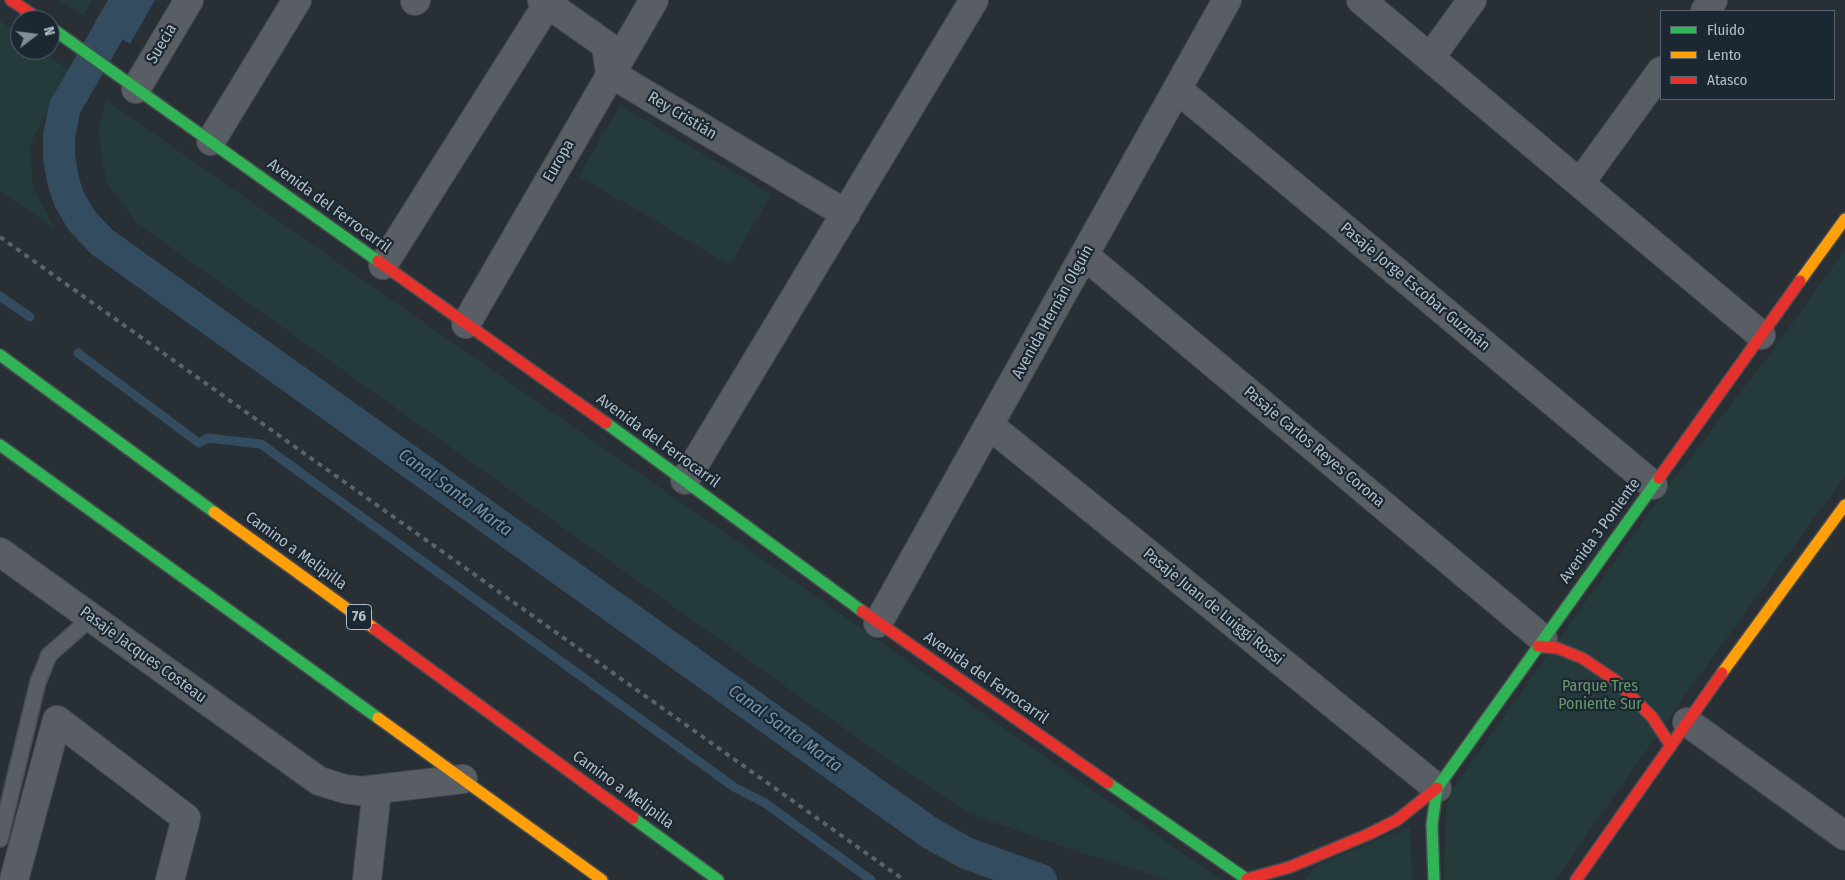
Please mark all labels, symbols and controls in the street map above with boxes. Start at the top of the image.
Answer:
north arrow [10,10,60,60]
legend [1660,10,1835,100]
street label: Suecia [143,21,181,67]
text: Fluido [1707,21,1745,39]
text: N [40,25,58,37]
text: Lento [1707,46,1741,64]
text: Atasco [1707,71,1747,89]
street label: Rey Cristián [644,88,720,144]
street label: Europa [539,137,579,185]
street label: Avenida del Ferrocarril [264,155,394,257]
street label: Pasaje Jorge Escobar Guzmán [1336,219,1494,355]
street label: Avenida Hernán Olguín [1008,242,1098,382]
street label: Pasaje Carlos Reyes Corona [1240,382,1388,512]
street label: Avenida del Ferrocarril [593,390,723,492]
water label: Canal Santa Marta [394,444,516,542]
street label: Avenida 3 Poniente [1555,475,1645,587]
street label: Camino a Melipilla [242,508,350,594]
street label: Pasaje Juan de Luiggi Rossi [1139,545,1287,669]
street label: Pasaje Jacques Costeau [76,603,210,707]
road number: 76 [346,604,372,630]
street label: Avenida del Ferrocarril [920,628,1052,728]
park label: Parque Tres Poniente Sur [1558,677,1642,715]
water label: Canal Santa Marta [724,680,846,778]
street label: Camino a Melipilla [569,747,677,833]

